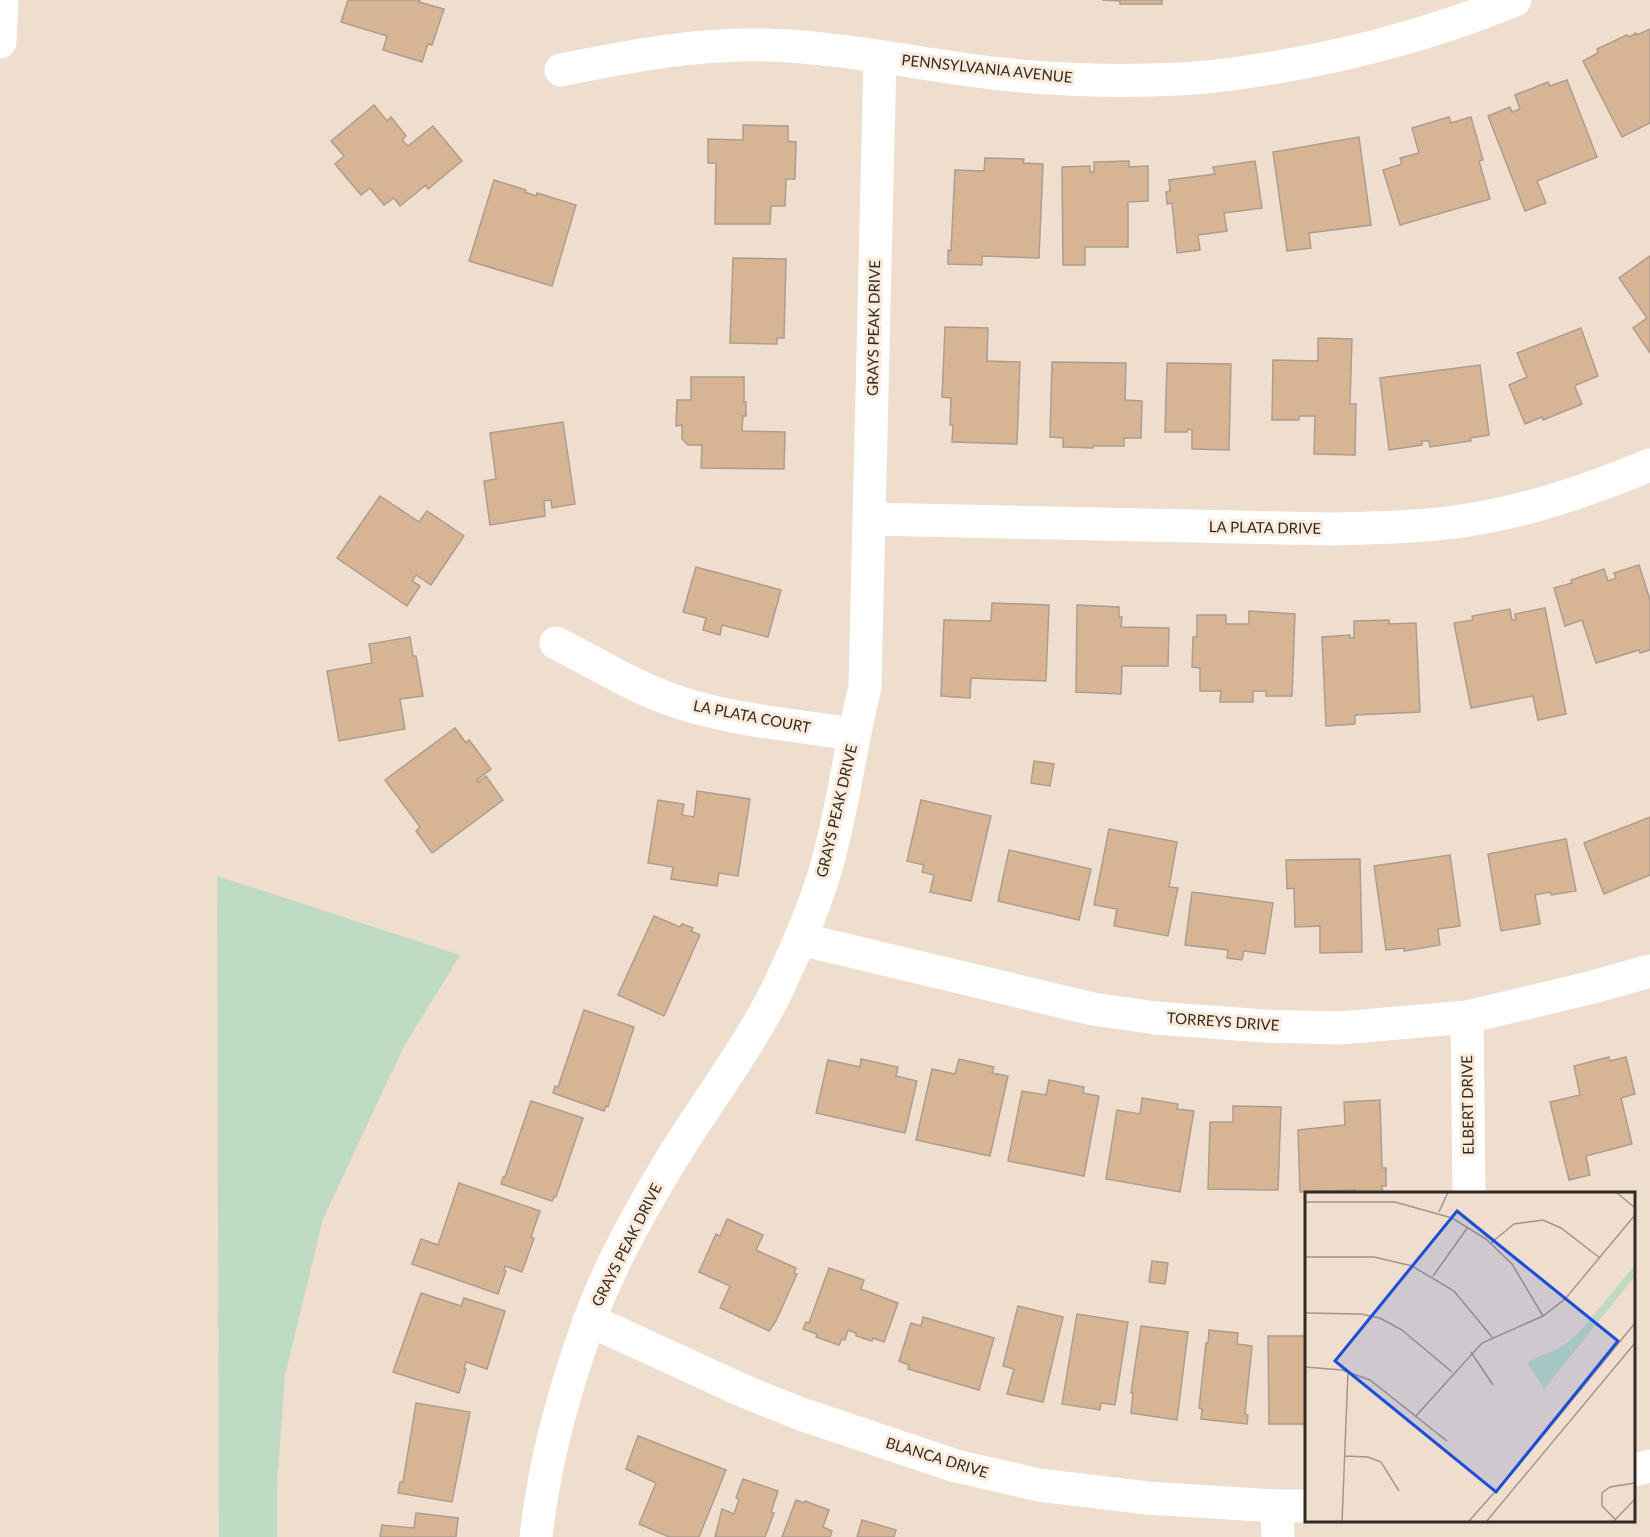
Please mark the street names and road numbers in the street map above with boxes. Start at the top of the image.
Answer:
street label: PENNSYLVANIA AVENUE [901,50,1073,86]
street label: GRAYS PEAK DRIVE [863,260,883,396]
street label: LA PLATA DRIVE [1209,517,1321,537]
street label: LA PLATA COURT [692,696,812,736]
street label: GRAYS PEAK DRIVE [812,743,860,879]
street label: TORREYS DRIVE [1166,1008,1280,1034]
street label: ELBERT DRIVE [1457,1055,1477,1155]
street label: GRAYS PEAK DRIVE [587,1180,665,1309]
street label: BLANCA DRIVE [884,1433,991,1481]

